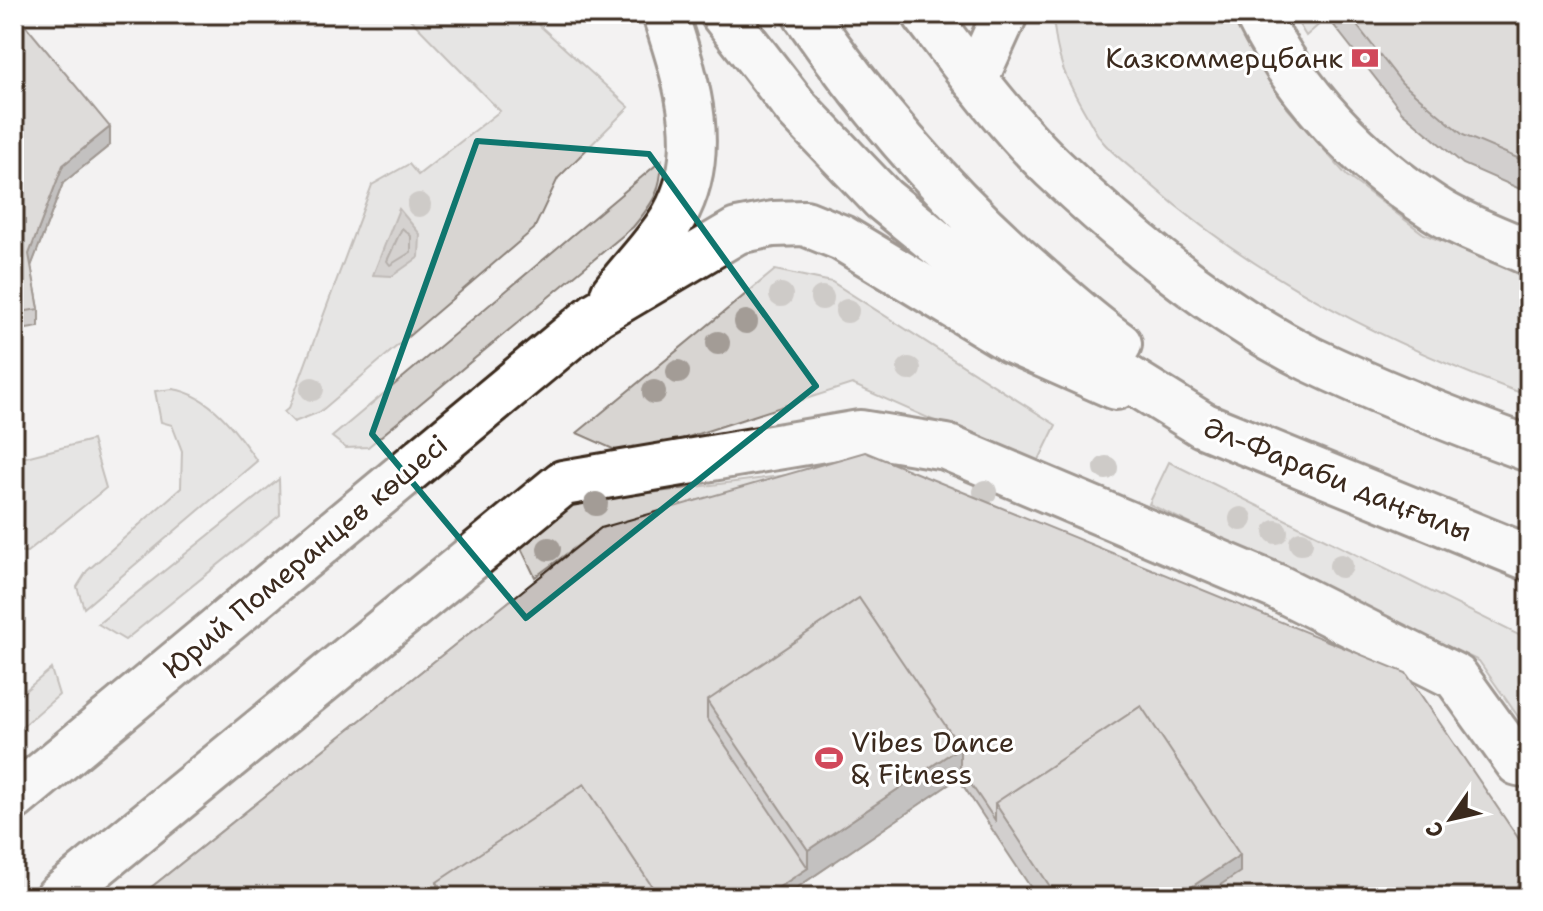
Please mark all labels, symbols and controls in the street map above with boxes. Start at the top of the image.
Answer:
place label: Казкоммерцбанк [1105,39,1343,77]
bank icon: Казкоммерцбанк [1350,43,1380,73]
street label: Әл-Фараби даңғылы [1198,408,1478,550]
street label: Юрий Померанцев көшесі [155,425,455,687]
place label: Vibes Dance & Fitness [851,723,1015,793]
sports icon: Vibes Dance & Fitness [814,743,844,773]
north arrow [1411,779,1491,859]
text: С [1419,816,1451,844]

